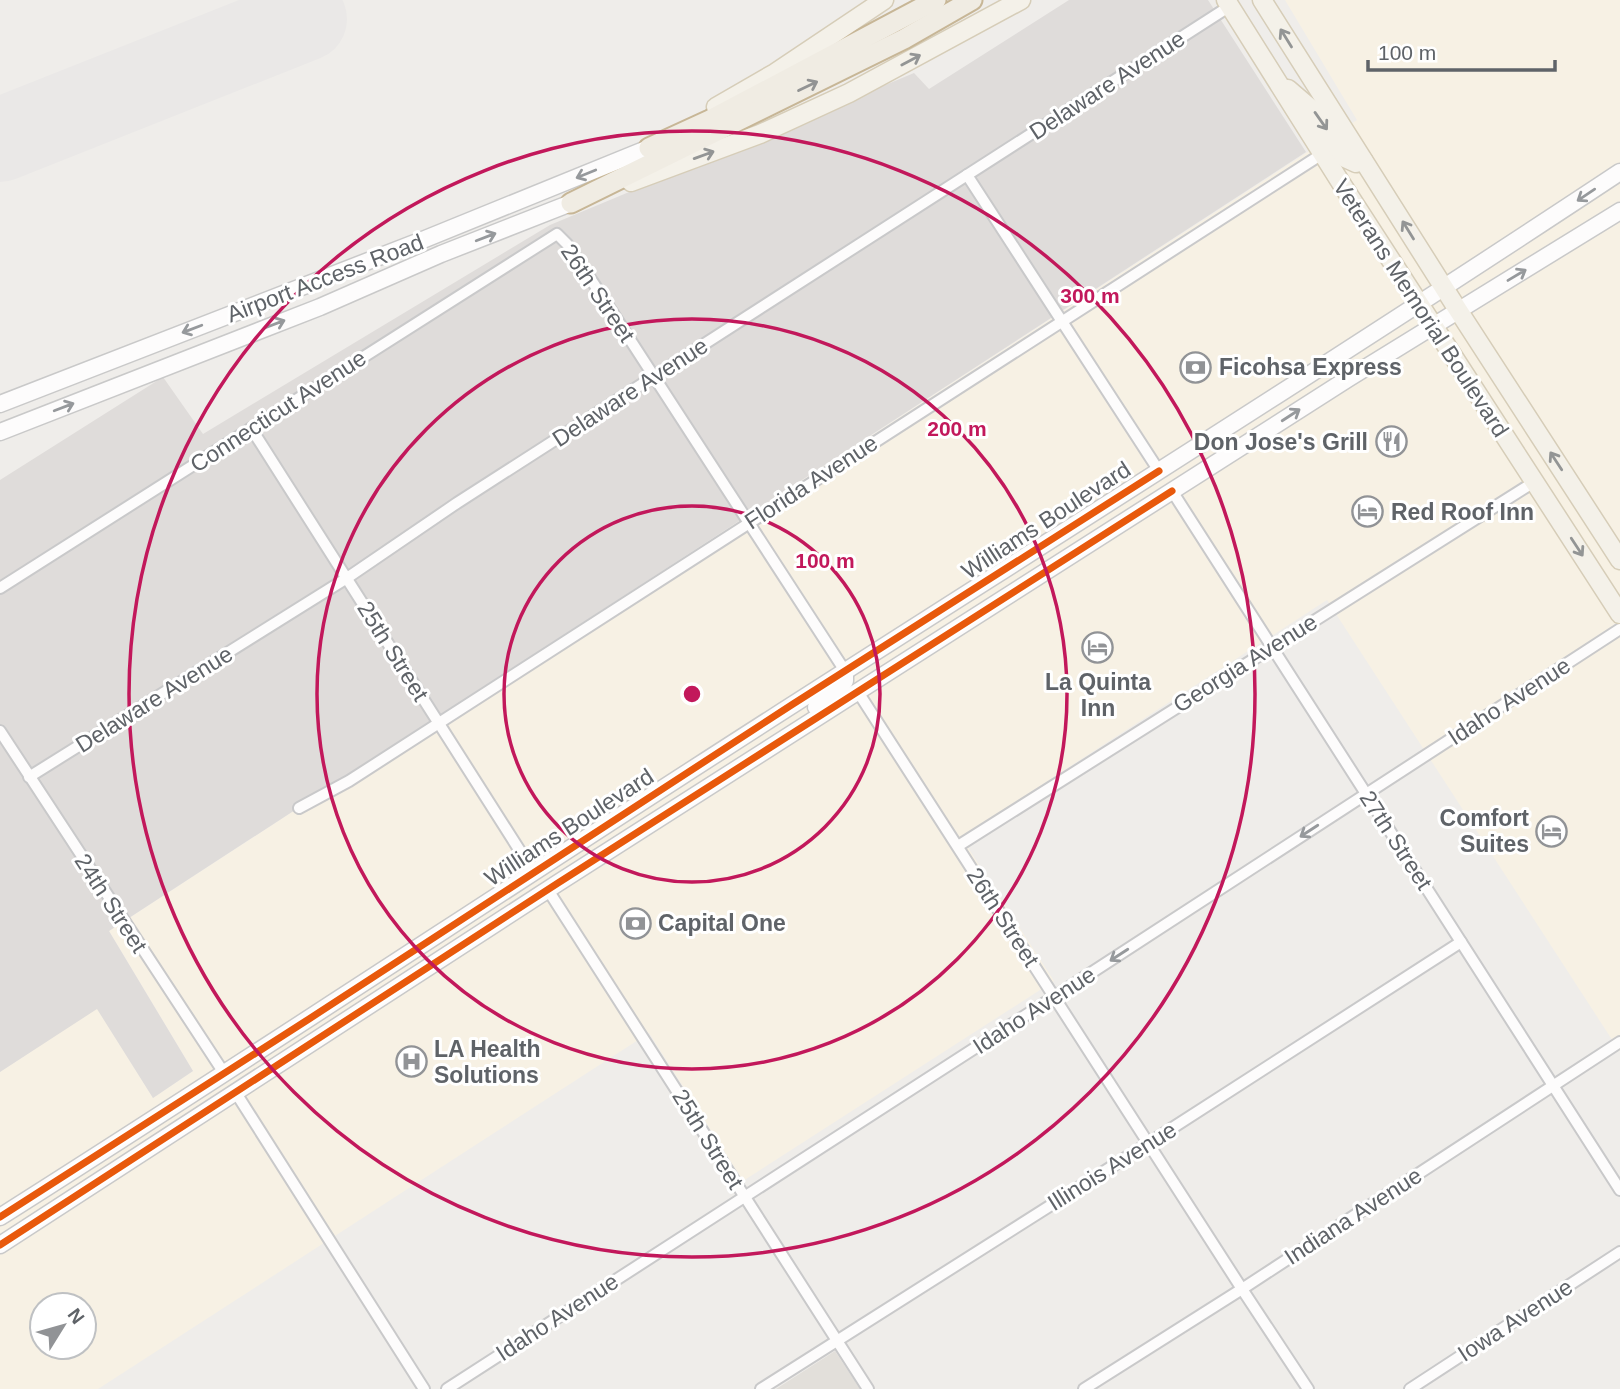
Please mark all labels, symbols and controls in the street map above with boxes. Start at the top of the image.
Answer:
street label: Delaware Avenue [1024,25,1190,145]
one-way arrow [1279,28,1293,48]
scale bar [1368,28,1555,72]
text: 100 m [1378,41,1436,64]
one-way arrow [900,53,921,66]
one-way arrow [797,79,818,93]
one-way arrow [1314,111,1328,131]
one-way arrow [693,148,715,160]
one-way arrow [576,168,598,181]
street label: Veterans Memorial Boulevard [1328,174,1514,442]
one-way arrow [1577,187,1596,202]
one-way arrow [1400,220,1414,240]
street label: Airport Access Road [223,229,427,327]
one-way arrow [474,230,496,242]
street label: 26th Street [556,239,641,347]
one-way arrow [1506,267,1526,281]
text: 300 m [1060,284,1120,307]
one-way arrow [264,317,286,330]
one-way arrow [182,324,204,336]
street label: Delaware Avenue [547,332,713,452]
street label: Connecticut Avenue [185,344,371,478]
bank icon: Ficohsa Express [1179,350,1213,384]
place label: Ficohsa Express [1219,354,1402,380]
one-way arrow [52,400,74,413]
one-way arrow [1281,407,1301,421]
text: 200 m [927,417,987,440]
restaurant icon: Don Jose's Grill [1374,425,1408,459]
street label: Florida Avenue [740,429,882,535]
place label: Don Jose's Grill [1194,429,1368,455]
one-way arrow [1549,452,1563,472]
street label: Williams Boulevard [957,456,1135,584]
hotel icon: Red Roof Inn [1351,495,1385,529]
place label: Red Roof Inn [1391,499,1534,525]
one-way arrow [1569,537,1584,556]
text: 100 m [795,549,855,572]
street label: 25th Street [352,596,434,706]
street label: Georgia Avenue [1168,608,1322,718]
hotel icon: La Quinta Inn [1081,631,1115,665]
street label: Delaware Avenue [71,640,237,758]
street label: Idaho Avenue [1443,652,1575,750]
place label: La Quinta Inn [1045,669,1151,721]
centre of rings [680,682,704,706]
street label: Williams Boulevard [480,763,658,891]
street label: 27th Street [1354,786,1438,895]
place label: Comfort Suites [1440,805,1529,857]
hotel icon: Comfort Suites [1535,814,1569,848]
one-way arrow [1300,825,1320,839]
street label: 24th Street [69,849,153,958]
street label: 26th Street [961,863,1045,972]
bank icon: Capital One [618,906,652,940]
place label: Capital One [658,910,786,936]
one-way arrow [1109,948,1129,962]
street label: Idaho Avenue [968,961,1100,1059]
place label: LA Health Solutions [434,1036,541,1088]
hospital icon: LA Health Solutions [394,1045,428,1079]
street label: 25th Street [667,1084,749,1194]
street label: Illinois Avenue [1043,1116,1181,1216]
street label: Indiana Avenue [1280,1162,1426,1270]
street label: Idaho Avenue [491,1268,623,1366]
street label: Iowa Avenue [1453,1273,1577,1367]
north arrow [28,1291,98,1361]
text: N [64,1304,89,1328]

